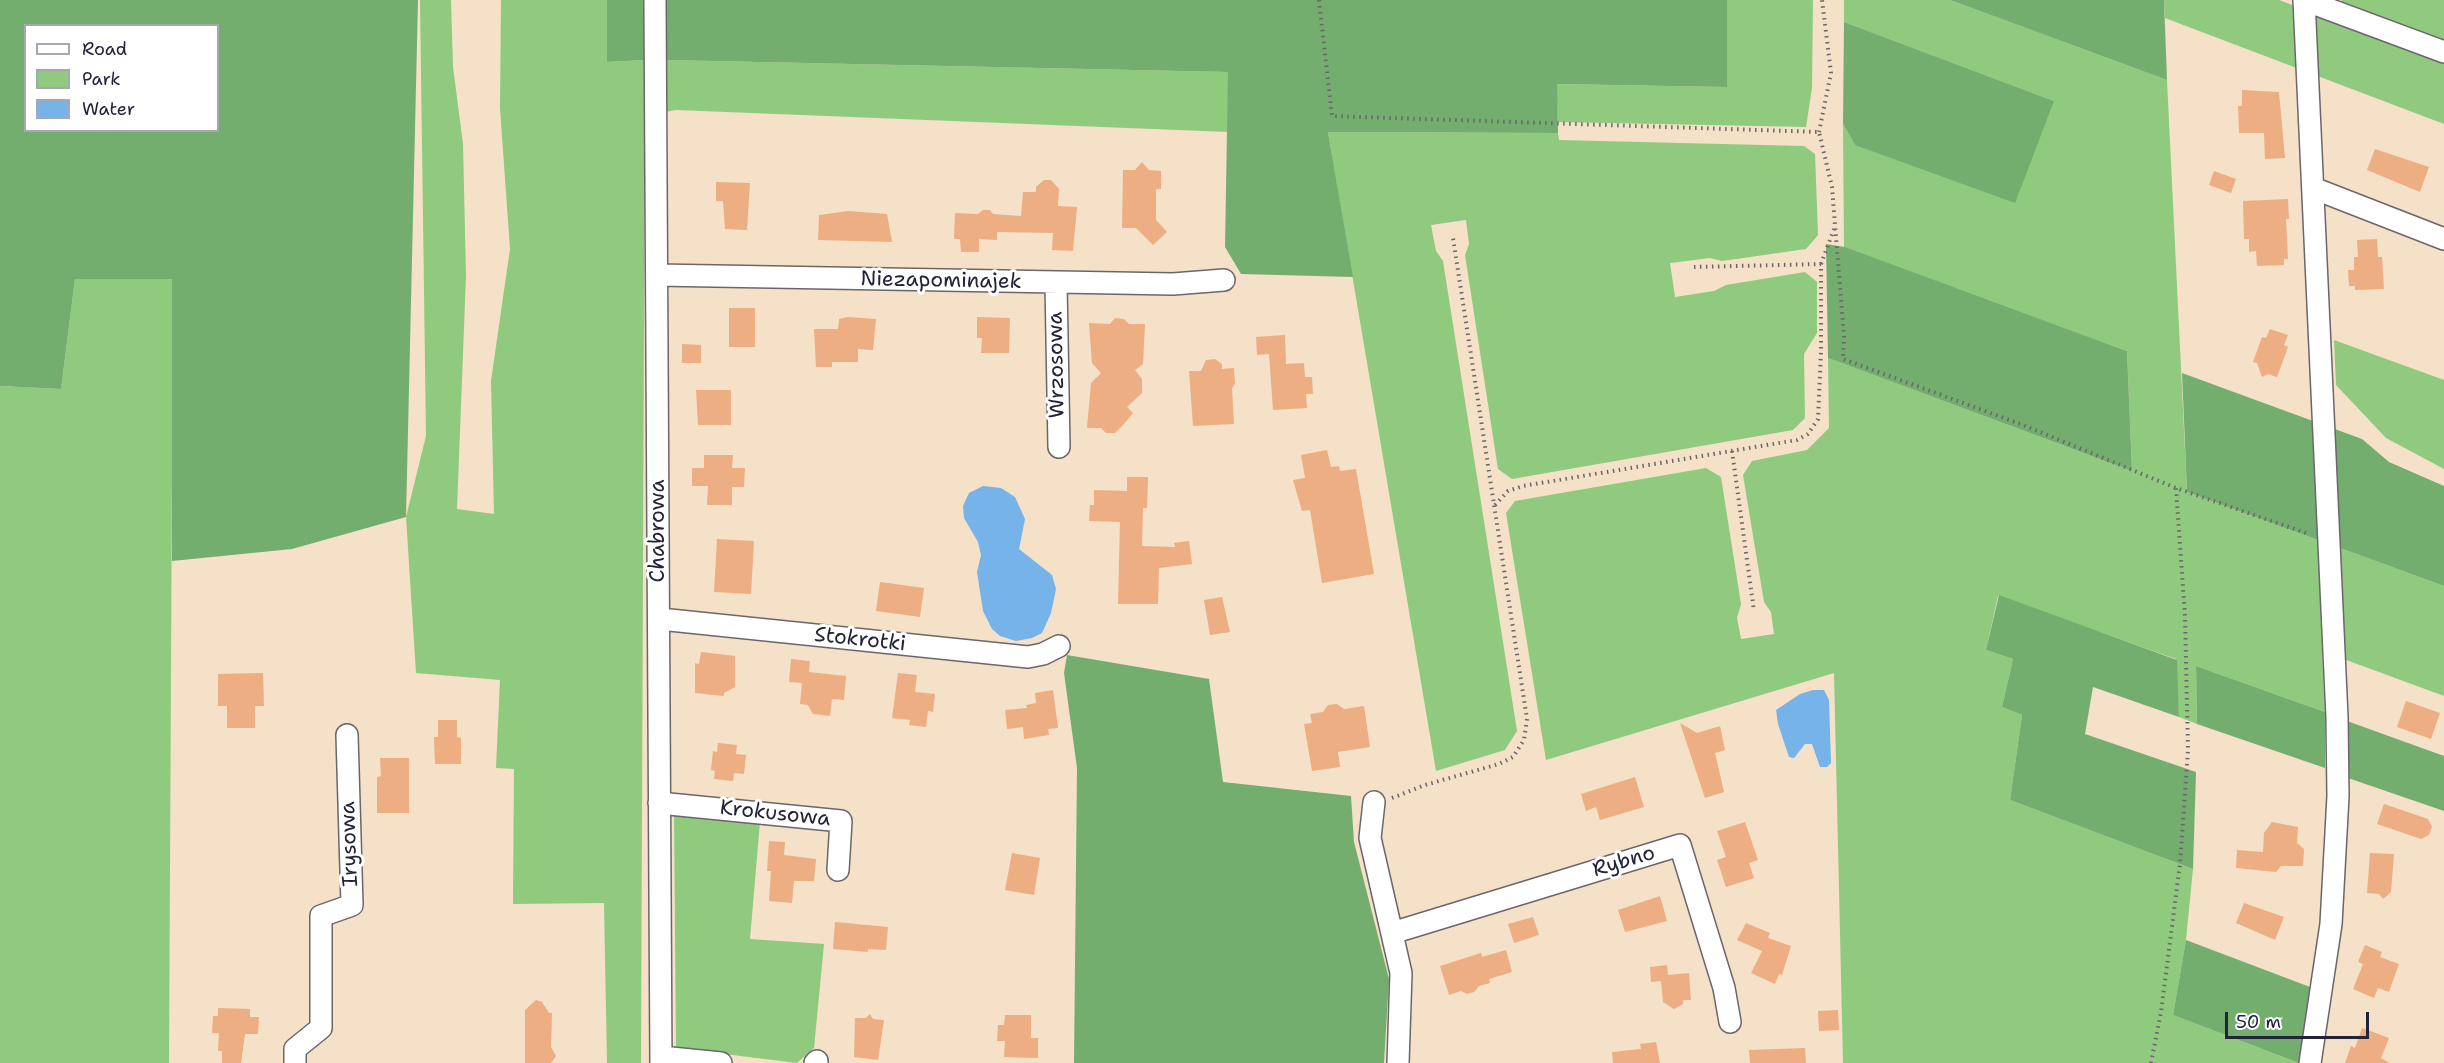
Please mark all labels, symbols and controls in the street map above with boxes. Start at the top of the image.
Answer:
legend [24,24,219,132]
text: Road [82,37,127,61]
text: Park [82,67,121,91]
text: Water [82,97,135,121]
street label: Niezapominajek [860,267,1022,295]
street label: Wrzosowa [1043,311,1071,419]
street label: Chabrowa [646,480,672,582]
street label: Stokrotki [813,623,907,657]
street label: Krokusowa [718,796,832,832]
street label: Irysowa [336,801,364,887]
street label: Rybno [1590,841,1658,883]
scale bar [2228,1000,2372,1038]
text: 50 m [2236,1010,2281,1034]

